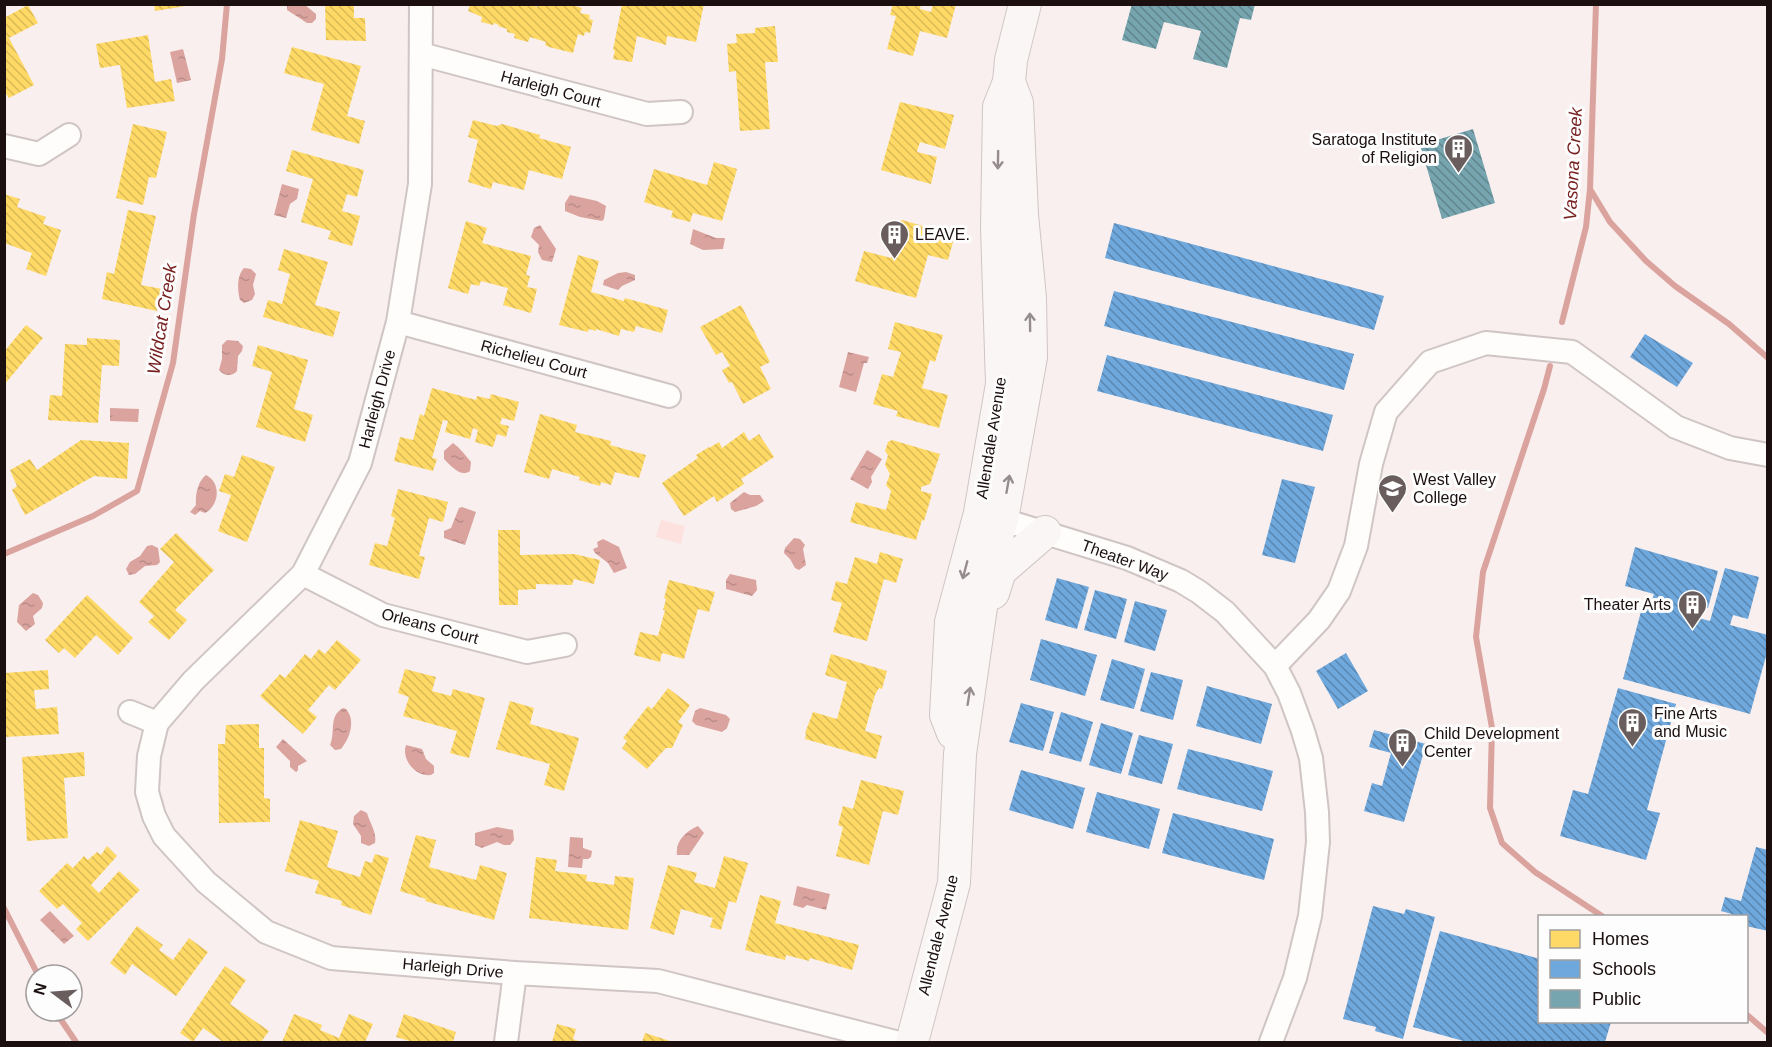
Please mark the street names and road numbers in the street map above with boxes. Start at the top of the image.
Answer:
street label: Harleigh Court [499,67,604,111]
street label: Richelieu Court [479,337,590,382]
street label: Harleigh Drive [356,348,398,450]
street label: Allendale Avenue [973,376,1009,500]
street label: Theater Way [1079,536,1171,584]
street label: Orleans Court [380,605,481,647]
street label: Allendale Avenue [915,873,961,997]
street label: Harleigh Drive [402,955,504,981]

